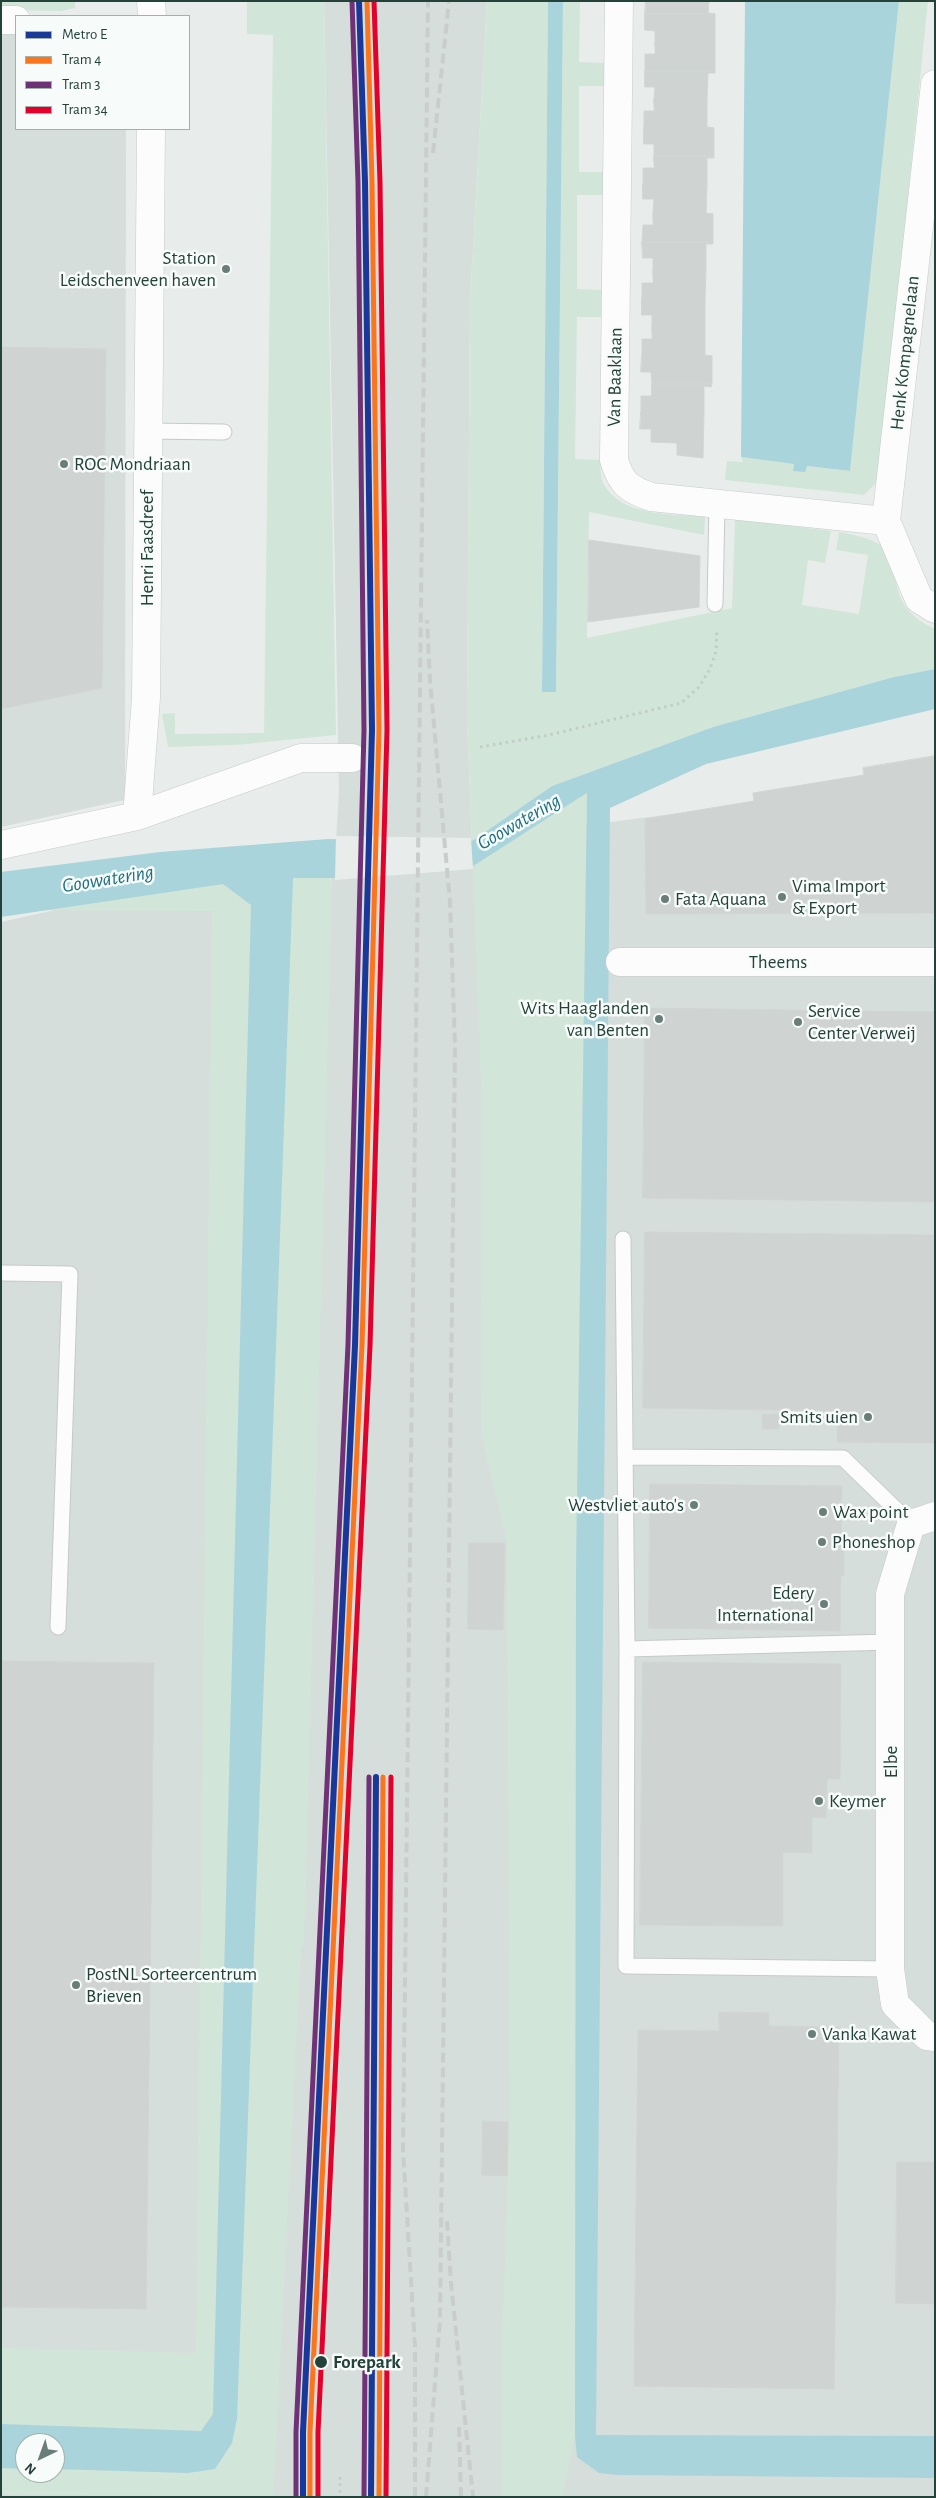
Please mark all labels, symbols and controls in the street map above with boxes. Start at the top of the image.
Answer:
legend [15,15,190,130]
text: Metro E [62,27,107,42]
text: Tram 4 [62,52,102,67]
text: Tram 3 [62,77,101,92]
text: Tram 34 [62,102,108,117]
place label: Station Leidschenveen haven [60,247,216,291]
marker: Station Leidschenveen haven [220,263,232,275]
street label: Henk Kompagnelaan [886,275,924,431]
street label: Van Baaklaan [603,327,627,427]
place label: ROC Mondriaan [74,453,191,475]
marker: ROC Mondriaan [58,458,70,470]
street label: Henri Faasdreef [136,490,158,606]
water label: Goowatering [473,789,565,855]
water label: Goowatering [61,860,155,898]
place label: Vima Import & Export [792,875,886,919]
place label: Fata Aquana [675,888,767,910]
marker: Vima Import & Export [776,891,788,903]
marker: Fata Aquana [659,893,671,905]
street label: Theems [749,951,807,973]
place label: Wits Haaglanden van Benten [520,997,649,1041]
place label: Service Center Verweij [808,1000,916,1044]
marker: Wits Haaglanden van Benten [653,1013,665,1025]
marker: Service Center Verweij [792,1016,804,1028]
place label: Smits uien [780,1406,858,1428]
marker: Smits uien [862,1411,874,1423]
place label: Westvliet auto's [568,1494,684,1516]
marker: Westvliet auto's [688,1499,700,1511]
place label: Wax point [833,1501,909,1523]
marker: Wax point [817,1506,829,1518]
place label: Phoneshop [832,1531,915,1553]
marker: Phoneshop [816,1536,828,1548]
place label: Edery International [717,1582,814,1626]
marker: Edery International [818,1598,830,1610]
street label: Elbe [880,1746,902,1778]
place label: Keymer [829,1790,886,1812]
marker: Keymer [813,1795,825,1807]
place label: PostNL Sorteercentrum Brieven [86,1963,257,2007]
marker: PostNL Sorteercentrum Brieven [70,1979,82,1991]
place label: Vanka Kawat [822,2023,916,2045]
marker: Vanka Kawat [806,2028,818,2040]
place label: Forepark [333,2351,401,2373]
marker: Forepark [313,2354,329,2370]
north arrow [15,2433,65,2483]
text: N [22,2460,39,2477]

